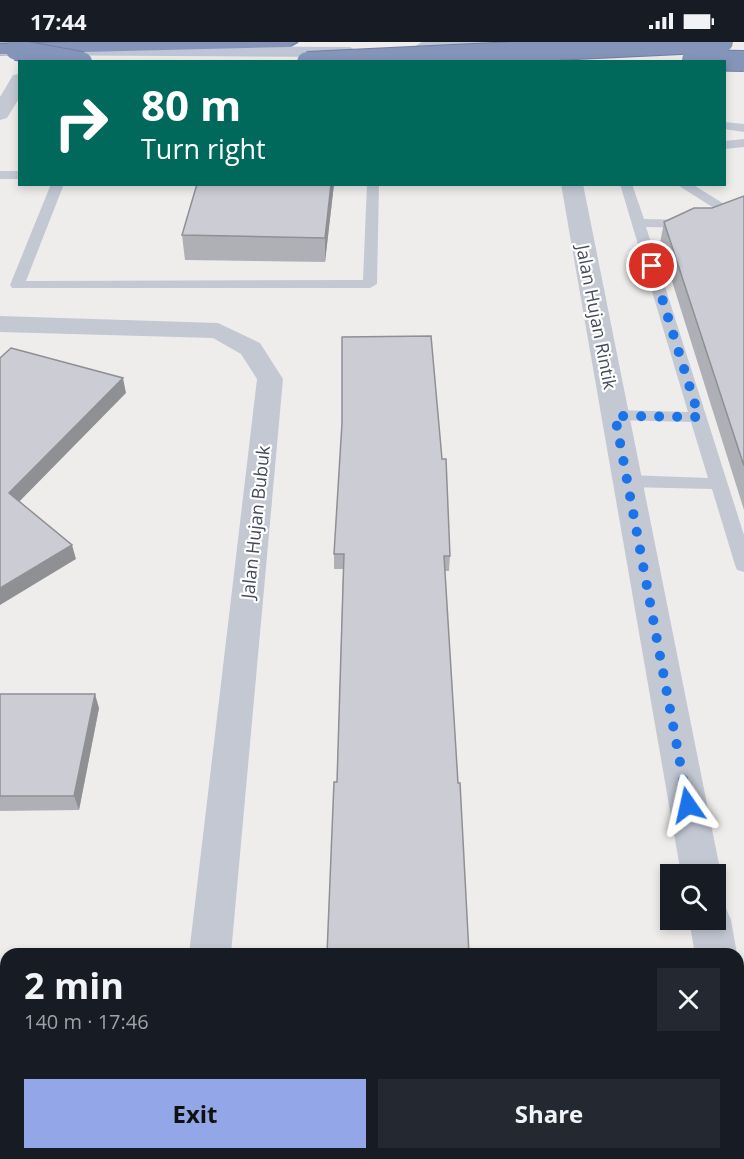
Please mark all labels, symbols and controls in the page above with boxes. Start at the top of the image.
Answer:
text: 17:44 [30,6,87,36]
text: 80 m [141,76,241,133]
icon: right [42,84,120,162]
text: Turn right [141,130,266,167]
pin [626,240,677,291]
street label: Jalan Hujan Rintik [571,241,623,392]
icon: arrive [635,249,668,282]
street label: Jalan Hujan Bubuk [235,444,275,602]
position arrow [656,773,720,837]
map controls [660,864,726,930]
button: search [660,864,726,930]
text: 2 min [24,961,124,1010]
button: close [657,968,720,1031]
text: 140 m · 17:46 [24,1008,149,1035]
button: Exit [24,1079,366,1148]
button: Share [378,1079,720,1148]

